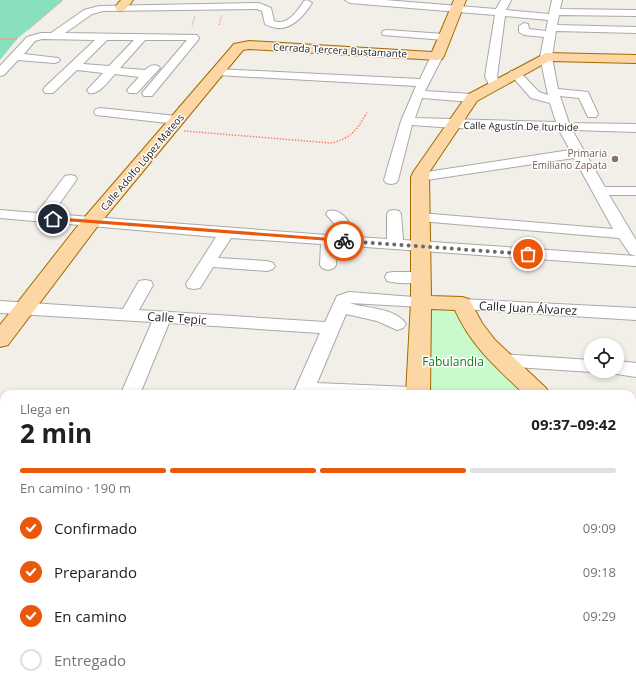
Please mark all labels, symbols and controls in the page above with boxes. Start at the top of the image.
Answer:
street label: Cerrada Tercera Bustamante [273,39,408,61]
street label: Calle Adolfo López Mateos [97,110,187,214]
street label: Calle Agustín De Iturbide [463,118,579,134]
place label: Primaria Emiliano Zapata [532,146,607,172]
marker: Primaria Emiliano Zapata [610,154,620,164]
pin [36,202,70,236]
icon: home [42,208,64,230]
courier [324,221,364,261]
icon: bike [333,230,355,252]
pin [511,237,545,271]
icon: bag [517,243,539,265]
street label: Calle Juan Álvarez [478,297,578,319]
street label: Calle Tepic [147,307,208,329]
map controls [584,338,624,378]
button: locate [584,338,624,378]
park label: Fabulandia [422,353,484,370]
text: Llega en [20,400,70,418]
text: 09:37–09:42 [531,414,616,434]
text: 2 min [20,415,92,451]
text: En camino · 190 m [20,479,131,497]
icon: check [20,517,42,539]
text: Confirmado [54,518,137,538]
text: 09:09 [583,519,616,537]
icon: check [20,561,42,583]
text: Preparando [54,562,137,582]
text: 09:18 [583,563,616,581]
icon: check [20,605,42,627]
text: En camino [54,606,127,626]
text: 09:29 [583,607,616,625]
text: Entregado [54,650,126,670]

